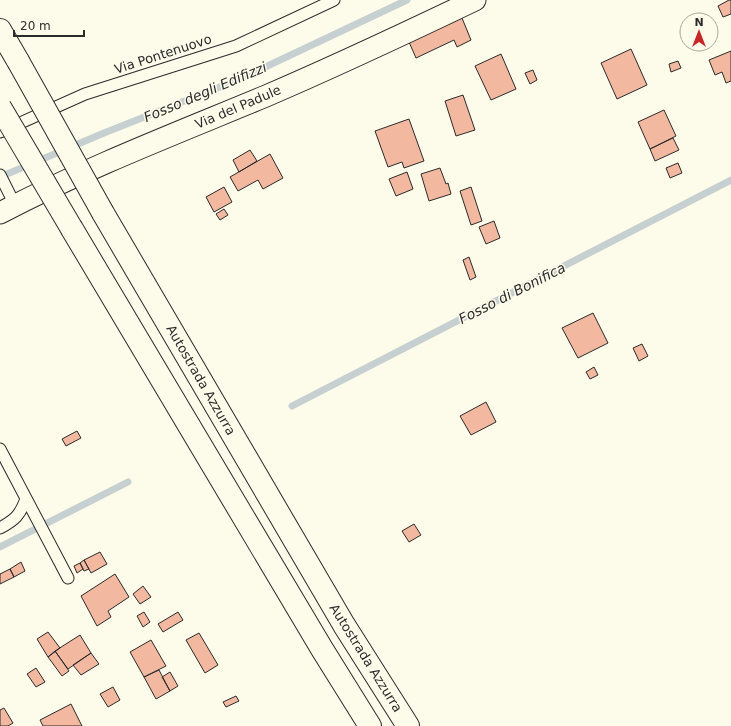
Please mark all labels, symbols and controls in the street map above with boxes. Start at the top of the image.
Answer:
scale bar [14,12,84,38]
north arrow [679,12,719,52]
text: N [694,16,704,29]
text: 20 m [20,19,51,33]
street label: Via Pontenuovo [113,31,213,77]
water label: Fosso degli Edifizzi [141,59,269,125]
street label: Via del Padule [193,82,283,132]
water label: Fosso di Bonifica [456,259,568,327]
street label: Autostrada Azzurra [163,322,239,438]
street label: Autostrada Azzurra [327,601,405,715]

